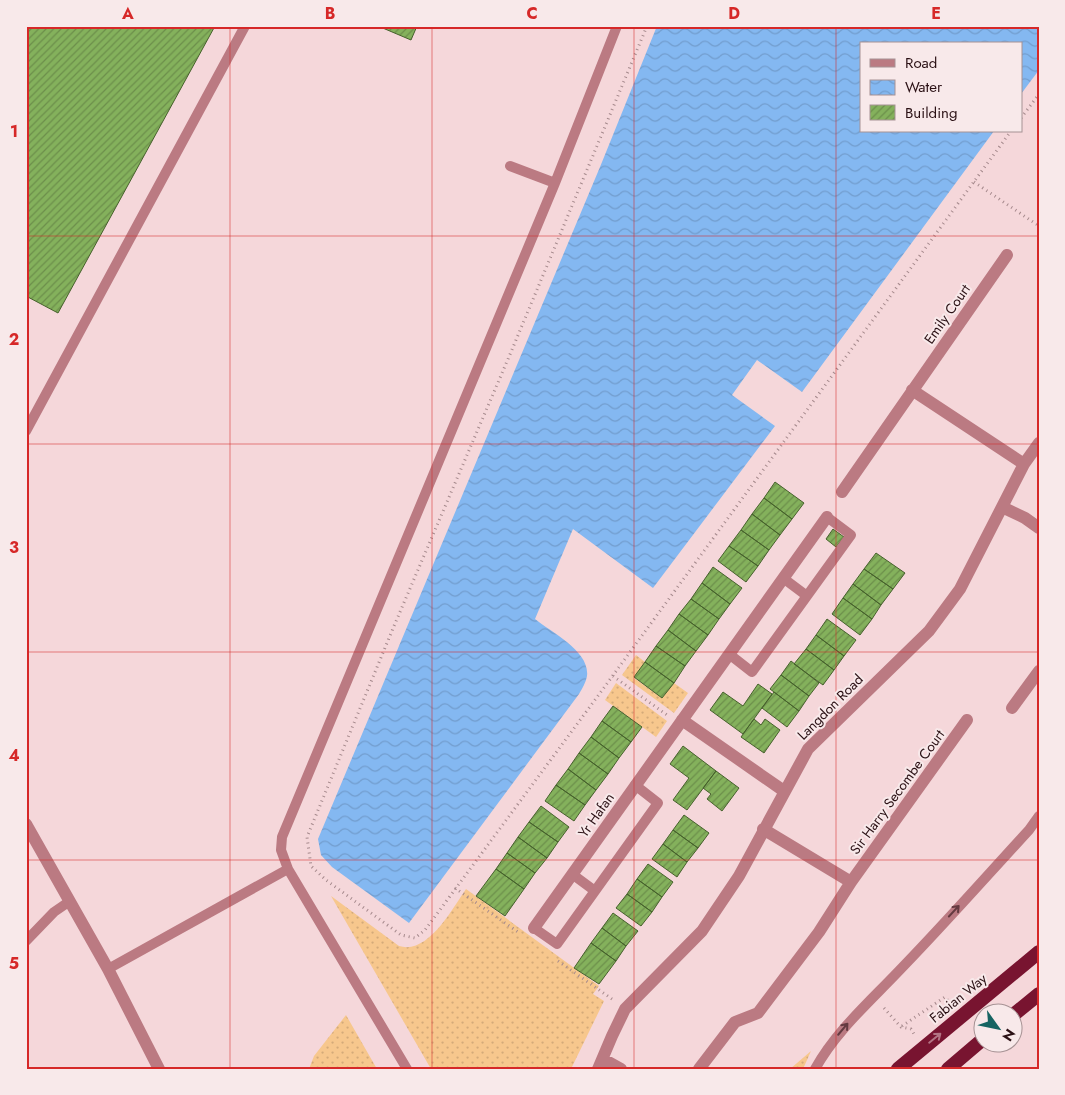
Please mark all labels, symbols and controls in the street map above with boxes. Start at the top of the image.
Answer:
text: A [121,2,134,25]
text: B [325,2,335,25]
text: C [526,2,538,25]
text: D [728,2,740,25]
text: E [931,2,941,25]
legend [860,42,1022,132]
text: Road [905,52,937,74]
text: Water [905,76,943,98]
text: Building [905,102,957,124]
text: 1 [10,120,18,143]
street label: Emily Court [919,280,975,348]
text: 2 [9,328,19,351]
text: 3 [9,536,19,559]
street label: Langdon Road [793,670,867,744]
street label: Sir Harry Secombe Court [845,725,949,858]
text: 4 [8,744,20,767]
street label: Yr Hafan [573,789,619,841]
one-way arrow [948,904,960,917]
text: 5 [9,952,19,975]
street label: Fabian Way [925,968,992,1027]
north arrow [972,1002,1022,1052]
one-way arrow [838,1023,849,1036]
text: N [997,1025,1020,1045]
one-way arrow [928,1032,941,1043]

